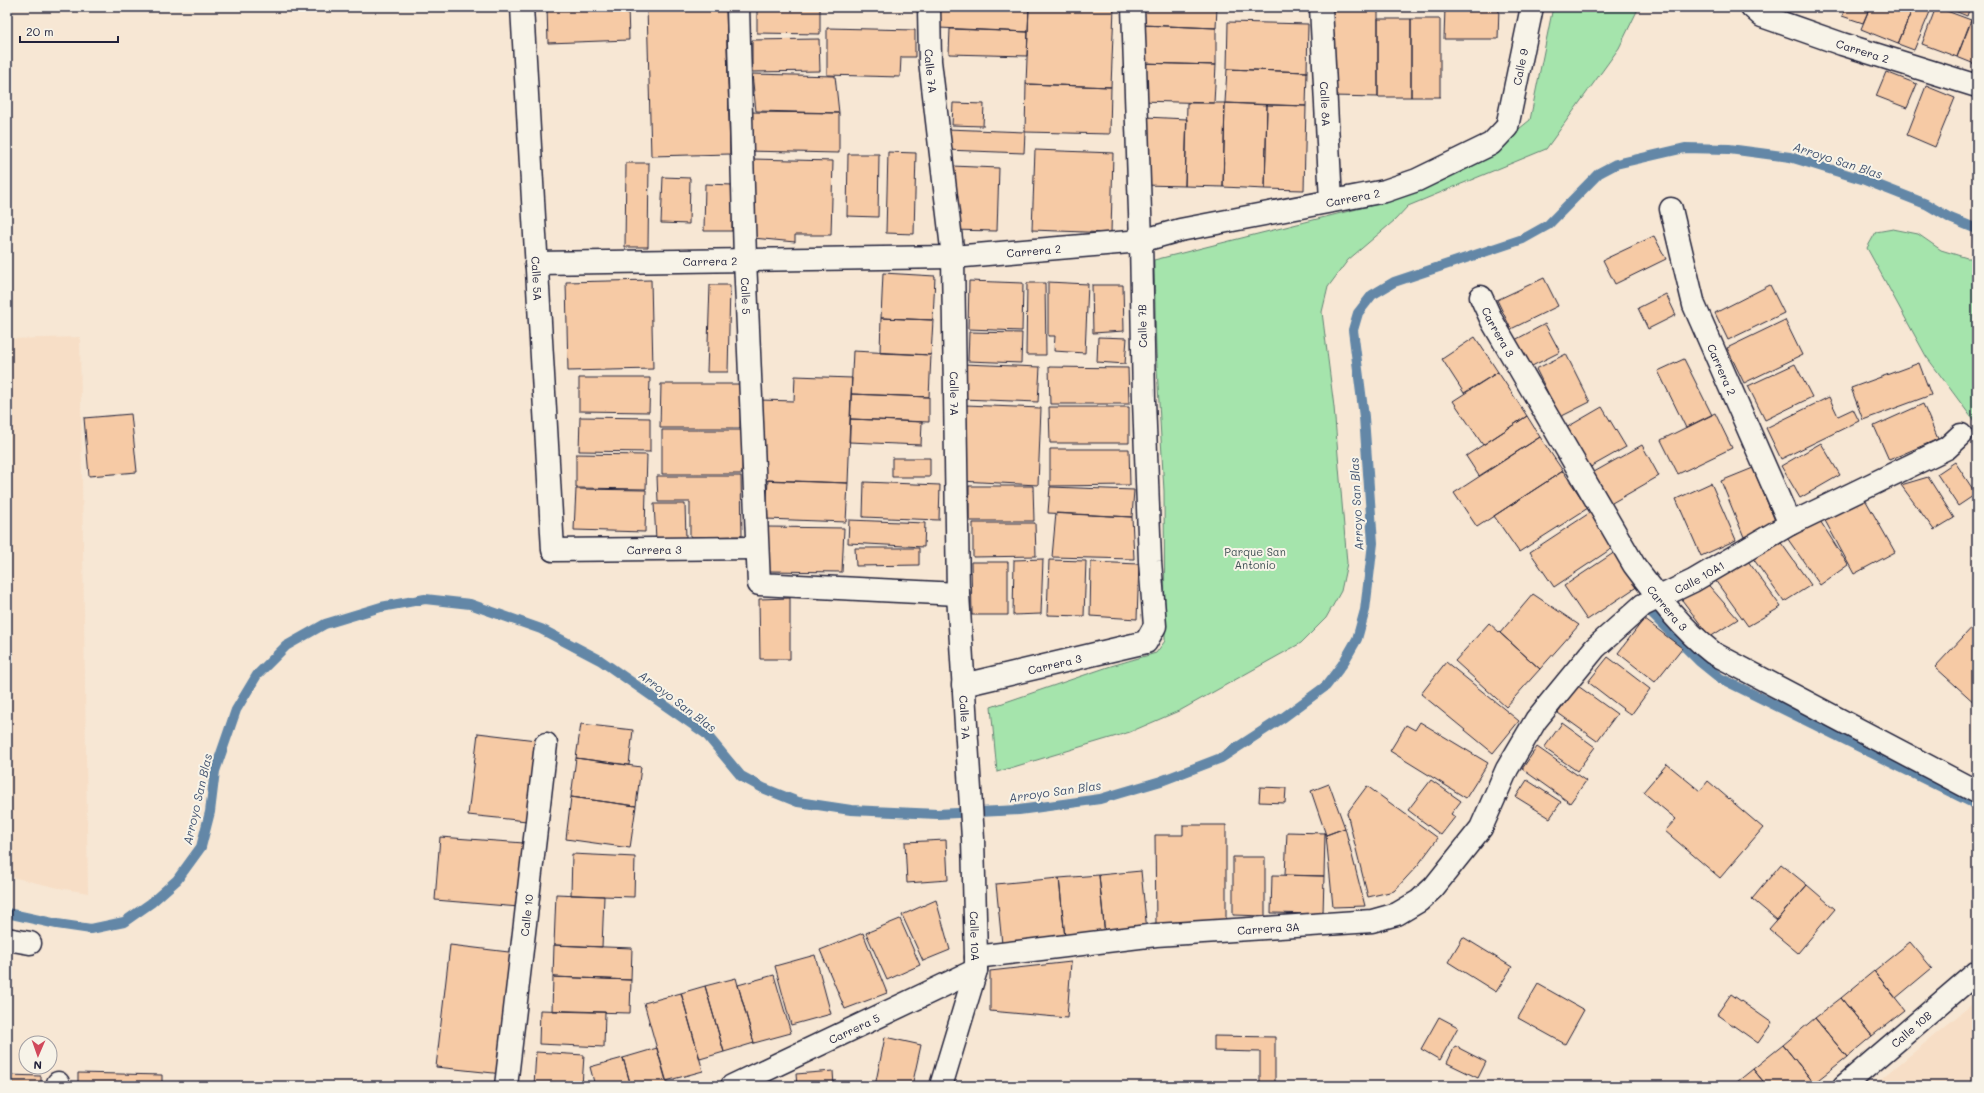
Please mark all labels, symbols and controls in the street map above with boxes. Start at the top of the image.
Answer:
scale bar [20,18,118,44]
text: 20 m [26,23,54,39]
street label: Carrera 2 [1834,35,1891,66]
street label: Calle 9 [1508,47,1531,86]
street label: Calle 7A [922,49,941,94]
street label: Calle 8A [1317,81,1335,127]
water label: Arroyo San Blas [1791,138,1885,182]
street label: Carrera 2 [1324,185,1381,210]
street label: Carrera 2 [1006,240,1062,260]
street label: Carrera 2 [683,253,737,268]
street label: Calle 5A [529,256,546,301]
street label: Calle 5 [738,277,755,315]
street label: Calle 7B [1134,304,1150,348]
street label: Carrera 3 [1479,304,1519,360]
street label: Carrera 2 [1704,341,1740,397]
street label: Calle 7A [947,371,963,416]
water label: Arroyo San Blas [1346,457,1366,551]
street label: Carrera 3 [627,541,682,557]
park label: Parque San Antonio [1224,544,1286,572]
street label: Calle 10A1 [1672,557,1727,596]
street label: Carrera 3 [1644,582,1692,634]
street label: Carrera 3 [1026,650,1084,677]
water label: Arroyo San Blas [636,667,720,736]
street label: Calle 7A [957,695,974,740]
water label: Arroyo San Blas [179,752,215,846]
water label: Arroyo San Blas [1008,777,1102,805]
street label: Calle 10 [516,893,536,937]
street label: Calle 10A [967,911,984,961]
street label: Carrera 3A [1237,918,1300,937]
street label: Calle 10B [1887,1007,1934,1050]
street label: Carrera 5 [826,1009,882,1047]
north arrow [18,1035,58,1075]
text: N [33,1058,42,1073]

